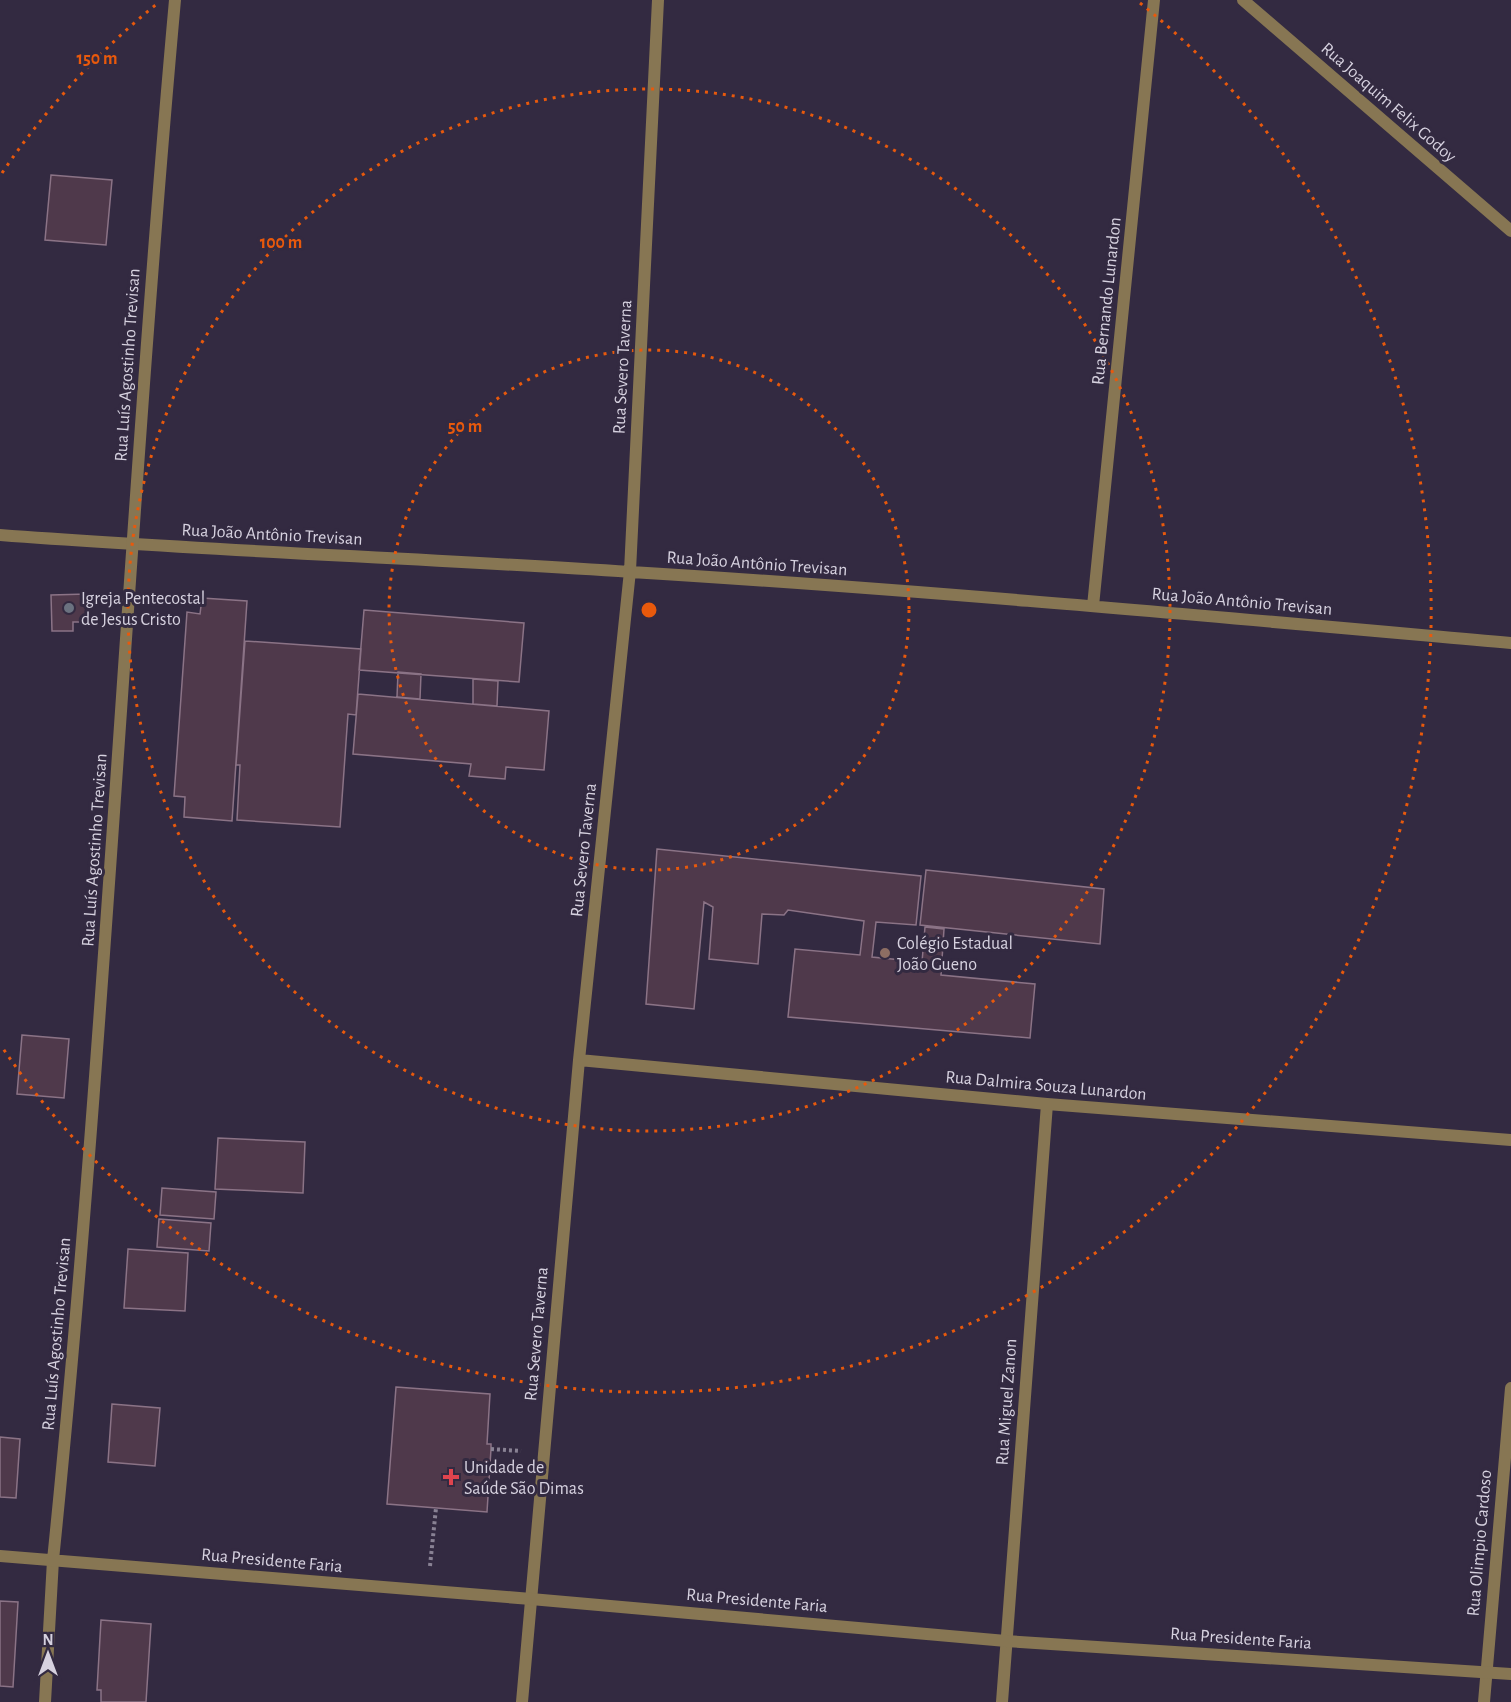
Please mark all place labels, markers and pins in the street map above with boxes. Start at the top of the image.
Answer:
place label: Igreja Pentecostal de Jesus Cristo [81,590,205,629]
centre of rings [639,600,659,620]
marker: Igreja Pentecostal de Jesus Cristo [62,601,76,615]
place label: Colégio Estadual João Gueno [897,935,1013,974]
marker: Colégio Estadual João Gueno [878,946,892,960]
place label: Unidade de Saúde São Dimas [464,1459,584,1498]
marker: Unidade de Saúde São Dimas [442,1468,460,1486]

